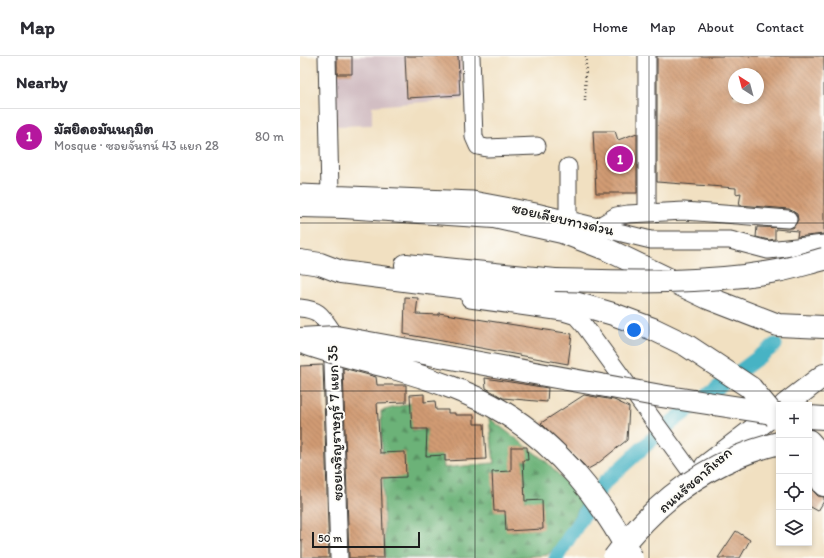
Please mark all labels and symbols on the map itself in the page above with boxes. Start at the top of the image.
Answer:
north arrow [728,68,764,104]
pin: 1 [607,144,633,174]
street label: ซอยเลียบทางด่วน [510,198,616,240]
your location [624,320,644,340]
street label: ซอยเจริญราษฎร์ 7 แยก 35 [323,345,347,501]
street label: ถนนรัชดาภิเษก [654,443,736,517]
scale bar [312,530,420,549]

